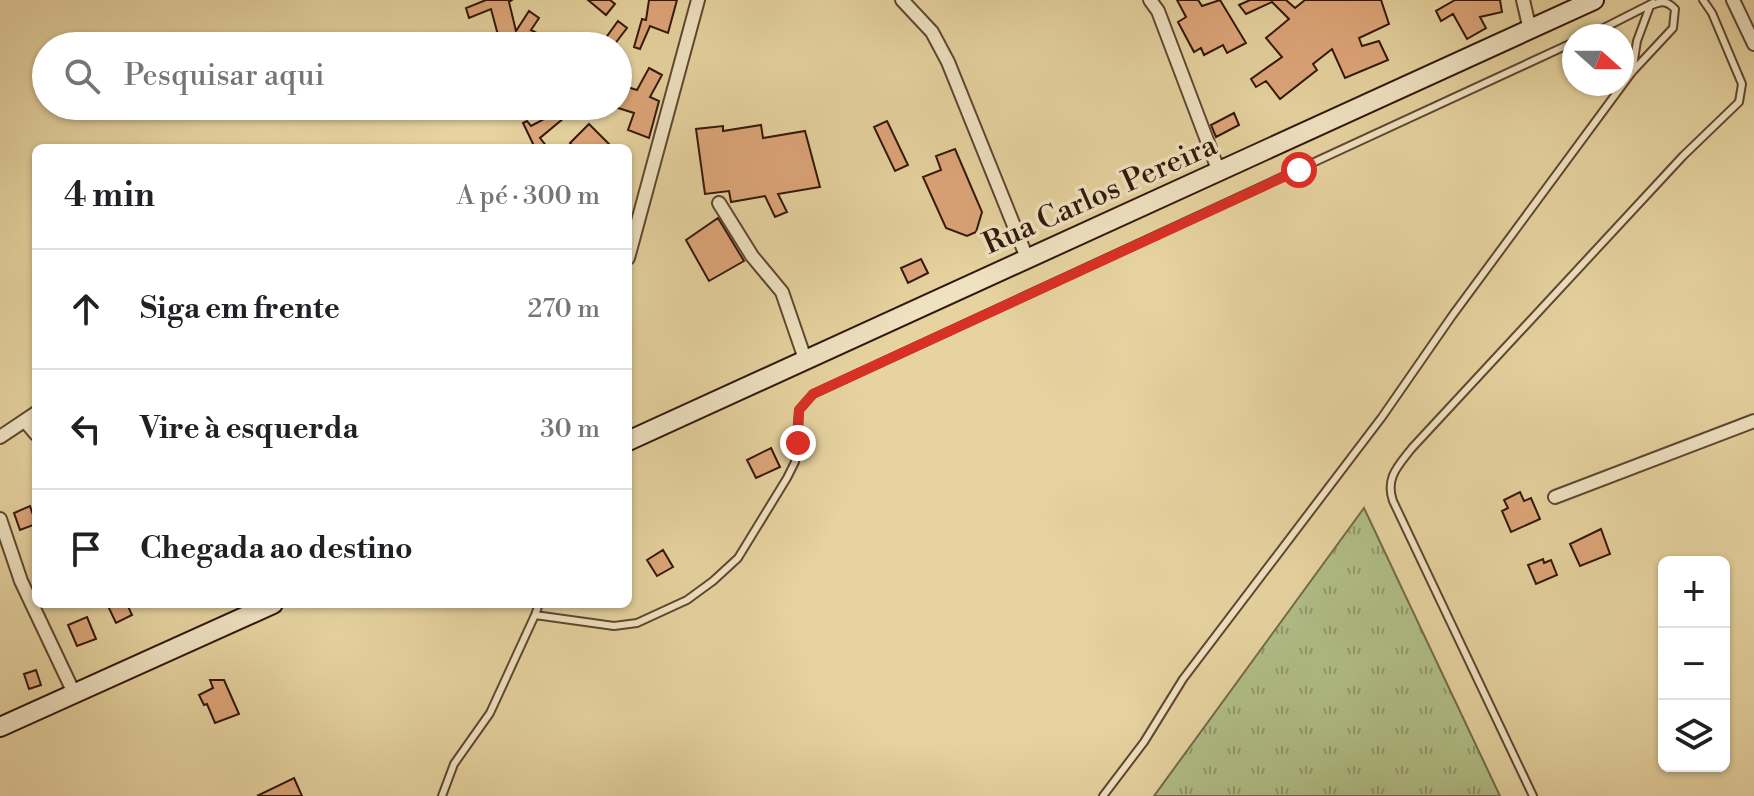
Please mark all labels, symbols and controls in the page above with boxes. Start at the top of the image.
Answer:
north arrow [1562,24,1634,96]
search box [32,32,632,120]
icon: search [60,54,104,98]
text: Pesquisar aqui [124,57,325,95]
street label: Rua Carlos Pereira [977,126,1224,264]
route start [1281,152,1317,188]
text: 4 min [64,175,155,217]
text: A pé · 300 m [457,180,600,212]
icon: ahead [64,287,108,331]
text: Siga em frente [140,290,340,328]
text: 270 m [527,293,600,325]
icon: left [64,407,108,451]
text: Vire à esquerda [140,410,359,448]
text: 30 m [540,413,600,445]
route end [780,425,816,461]
icon: arrive [64,527,108,571]
text: Chegada ao destino [140,530,413,568]
map controls [1658,556,1730,772]
button: + [1658,556,1730,628]
button: − [1658,628,1730,700]
button: layers [1658,700,1730,772]

